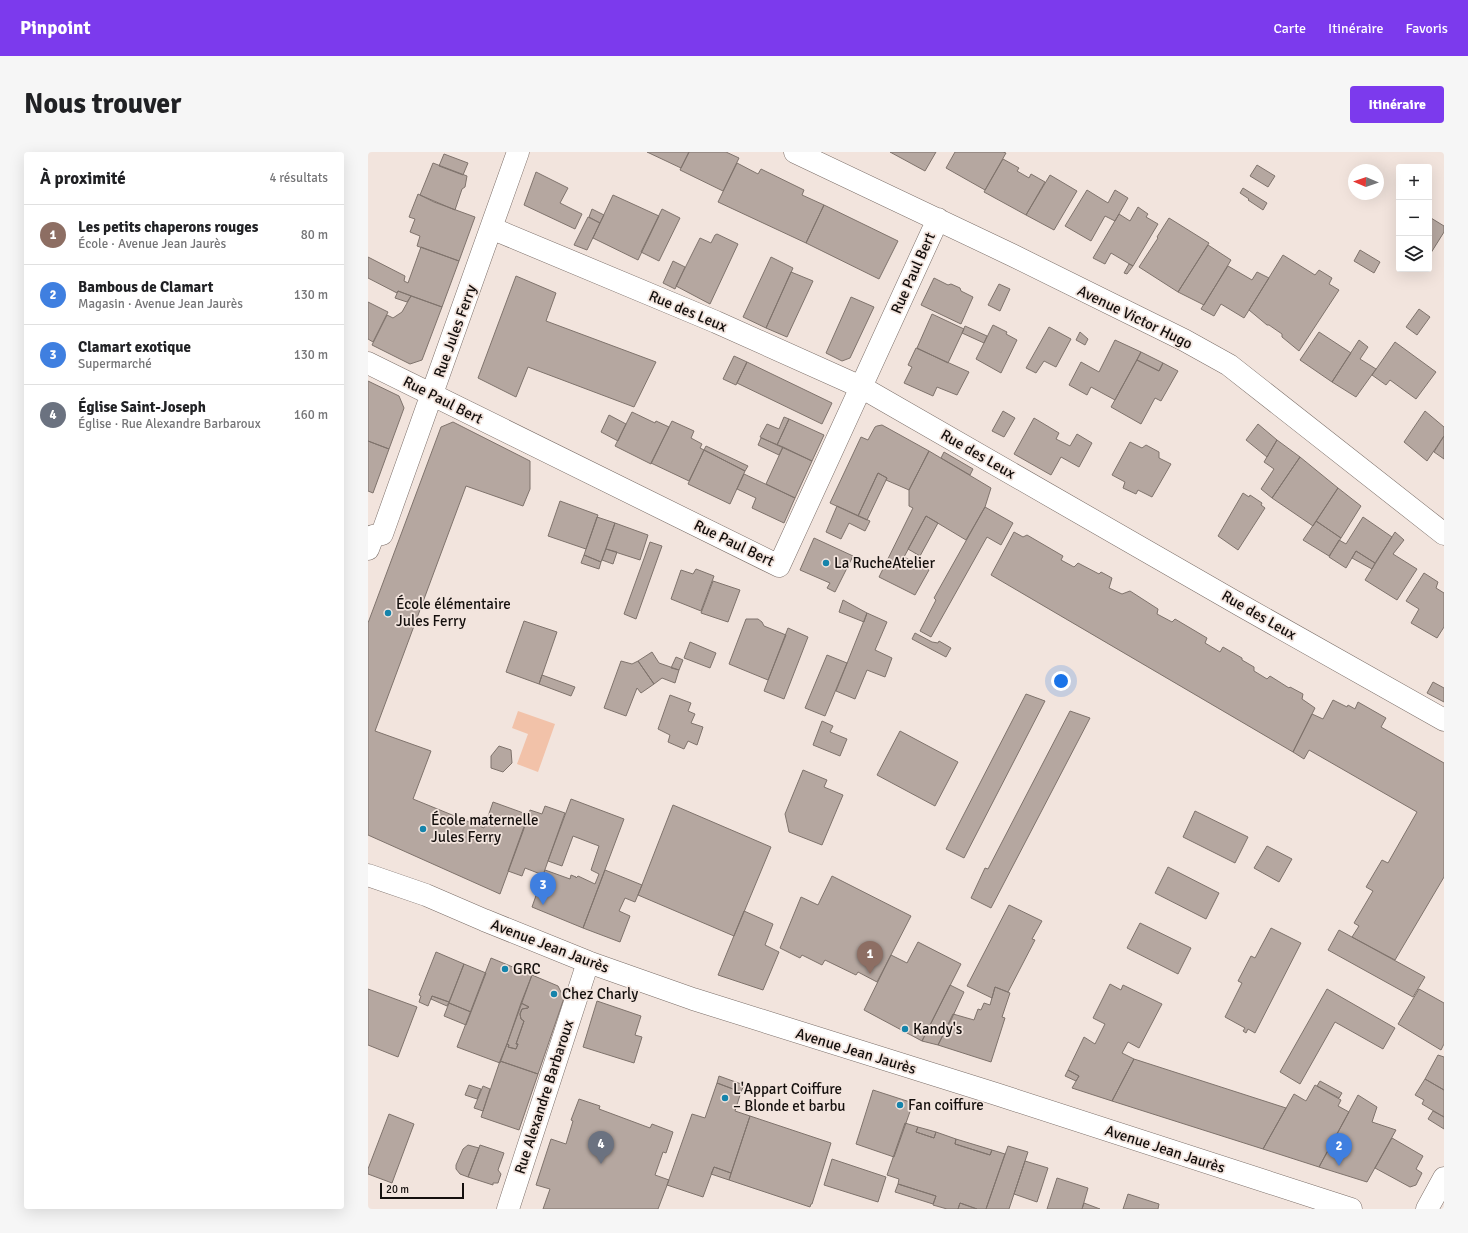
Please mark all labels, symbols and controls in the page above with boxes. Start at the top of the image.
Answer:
text: Pinpoint [20,16,91,40]
text: Carte [1273,20,1306,37]
text: Itinéraire [1328,20,1384,37]
text: Favoris [1406,20,1448,37]
button: Itinéraire [1350,86,1444,123]
text: Nous trouver [24,87,181,121]
north arrow [1348,164,1384,200]
map controls [1396,164,1432,272]
button: + [1396,164,1432,200]
text: À proximité [40,168,126,189]
text: 4 résultats [269,170,328,186]
button: − [1396,200,1432,236]
text: Les petits chaperons rouges [78,218,258,236]
text: 1 [49,227,57,243]
text: 80 m [301,227,328,243]
street label: Rue Paul Bert [887,230,939,316]
text: École · Avenue Jean Jaurès [78,236,226,252]
button: layers [1396,236,1432,272]
text: Bambous de Clamart [78,278,213,296]
street label: Avenue Victor Hugo [1075,281,1196,353]
street label: Rue Jules Ferry [430,282,480,380]
street label: Rue des Leux [646,286,730,336]
text: 2 [49,287,57,303]
text: 130 m [294,287,328,303]
text: Magasin · Avenue Jean Jaurès [78,296,243,312]
text: Clamart exotique [78,338,191,356]
text: 3 [49,347,57,363]
text: 130 m [294,347,328,363]
text: Supermarché [78,356,152,372]
street label: Rue Paul Bert [400,372,486,428]
text: Église Saint-Joseph [78,398,206,416]
text: 4 [49,407,57,423]
text: 160 m [294,407,328,423]
text: Église · Rue Alexandre Barbaroux [78,416,261,432]
street label: Rue des Leux [938,425,1019,483]
street label: Rue Paul Bert [691,516,777,570]
place label: La RucheAtelier [834,554,936,572]
marker: La RucheAtelier [821,558,831,568]
street label: Rue des Leux [1219,586,1300,644]
place label: École élémentaire Jules Ferry [396,594,511,630]
marker: École élémentaire Jules Ferry [383,608,393,618]
your location [1051,671,1071,691]
place label: École maternelle Jules Ferry [431,810,538,846]
marker: École maternelle Jules Ferry [418,824,428,834]
pin: 3 [530,872,556,905]
street label: Avenue Jean Jaurès [488,915,612,977]
pin: 1 [857,941,883,974]
place label: GRC [513,960,540,978]
marker: GRC [500,964,510,974]
place label: Chez Charly [562,985,638,1003]
marker: Chez Charly [549,989,559,999]
street label: Rue Alexandre Barbaroux [511,1018,577,1176]
place label: Kandy's [913,1020,963,1038]
street label: Avenue Jean Jaurès [794,1024,919,1078]
marker: Kandy's [900,1024,910,1034]
place label: L'Appart Coiffure – Blonde et barbu [733,1080,846,1115]
marker: L'Appart Coiffure – Blonde et barbu [720,1093,730,1103]
place label: Fan coiffure [908,1096,984,1114]
marker: Fan coiffure [895,1100,905,1110]
street label: Avenue Jean Jaurès [1103,1121,1228,1177]
pin: 4 [588,1131,614,1164]
pin: 2 [1326,1133,1352,1166]
scale bar [380,1181,464,1200]
text: 20 m [386,1183,409,1196]

